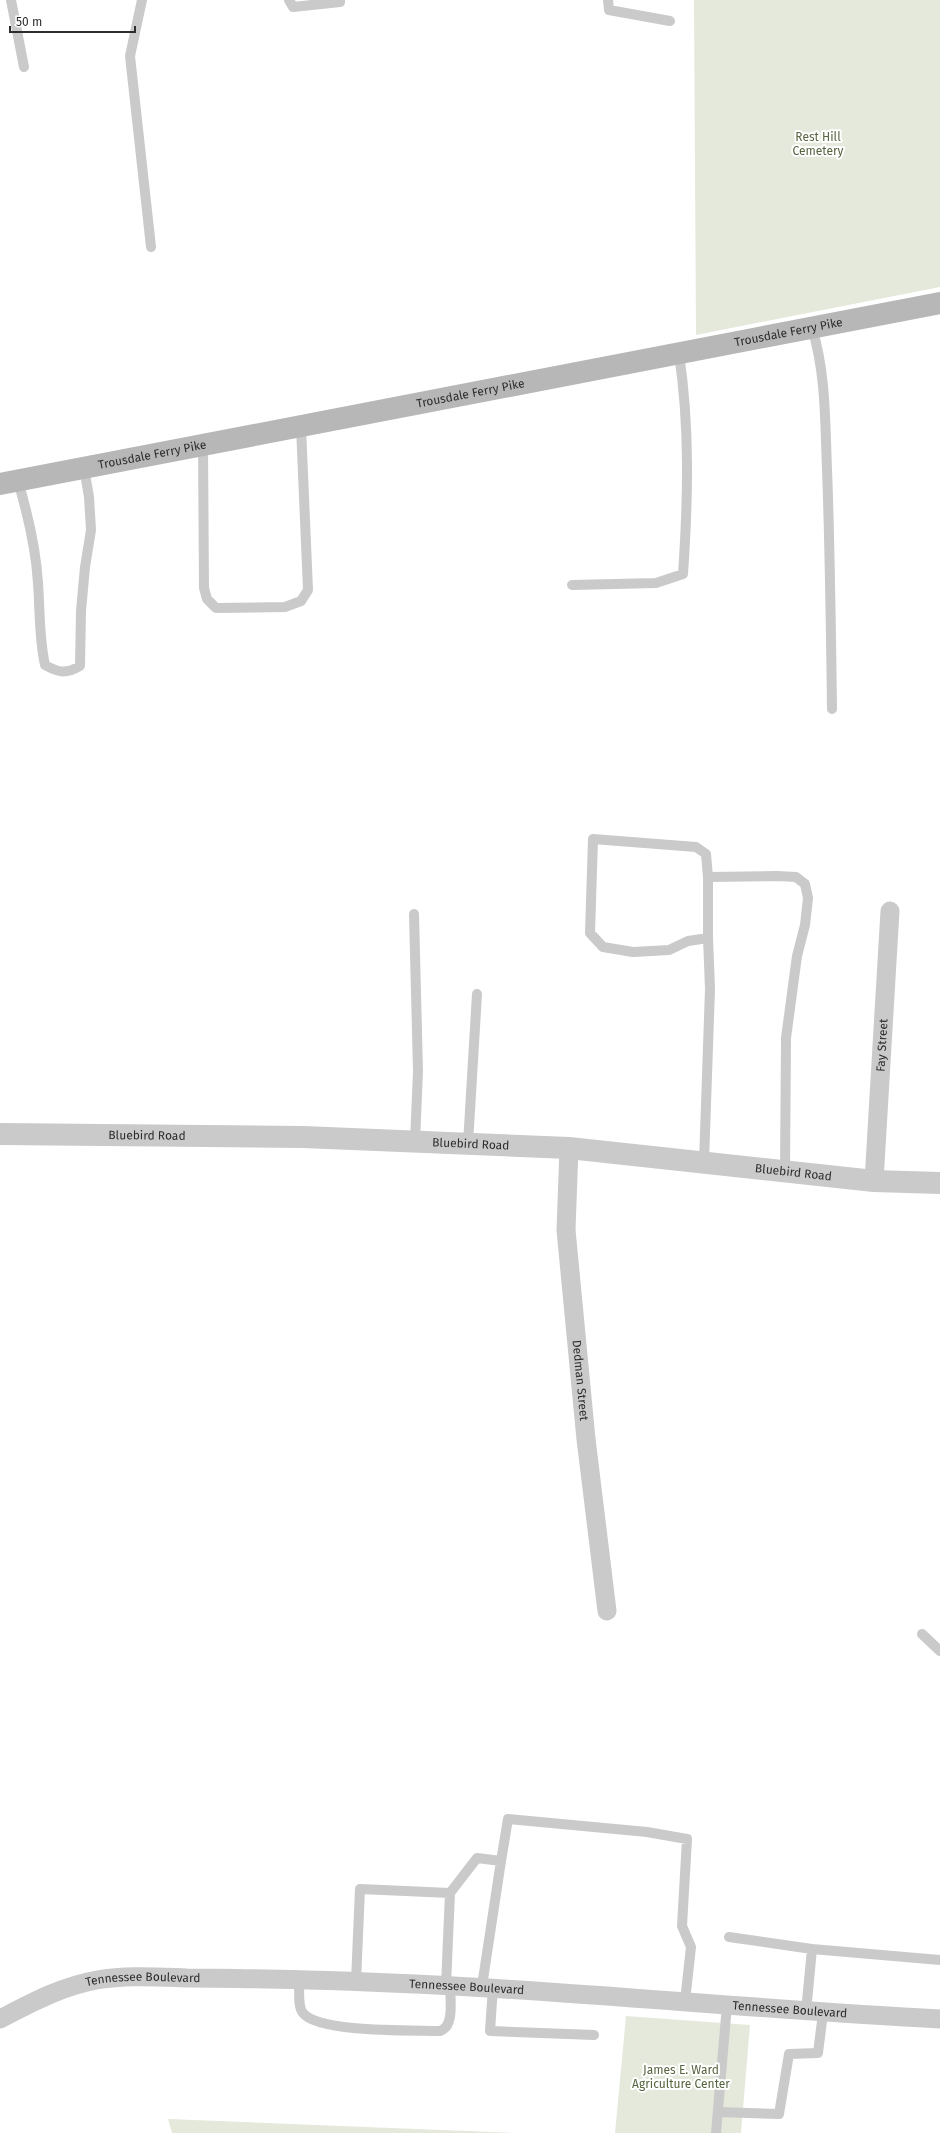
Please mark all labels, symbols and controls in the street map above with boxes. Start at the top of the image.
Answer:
scale bar [10,8,135,34]
text: 50 m [16,15,42,29]
park label: Rest Hill Cemetery [792,130,844,158]
street label: Trousdale Ferry Pike [733,315,844,349]
street label: Trousdale Ferry Pike [415,376,526,411]
street label: Trousdale Ferry Pike [97,437,208,472]
street label: Fay Street [873,1018,891,1072]
street label: Bluebird Road [108,1128,186,1143]
street label: Bluebird Road [432,1135,510,1153]
street label: Bluebird Road [754,1161,833,1183]
street label: Dedman Street [570,1339,591,1422]
street label: Tennessee Boulevard [84,1970,200,1989]
street label: Tennessee Boulevard [409,1977,525,1997]
street label: Tennessee Boulevard [732,1998,848,2020]
park label: James E. Ward Agriculture Center [632,2063,730,2091]

